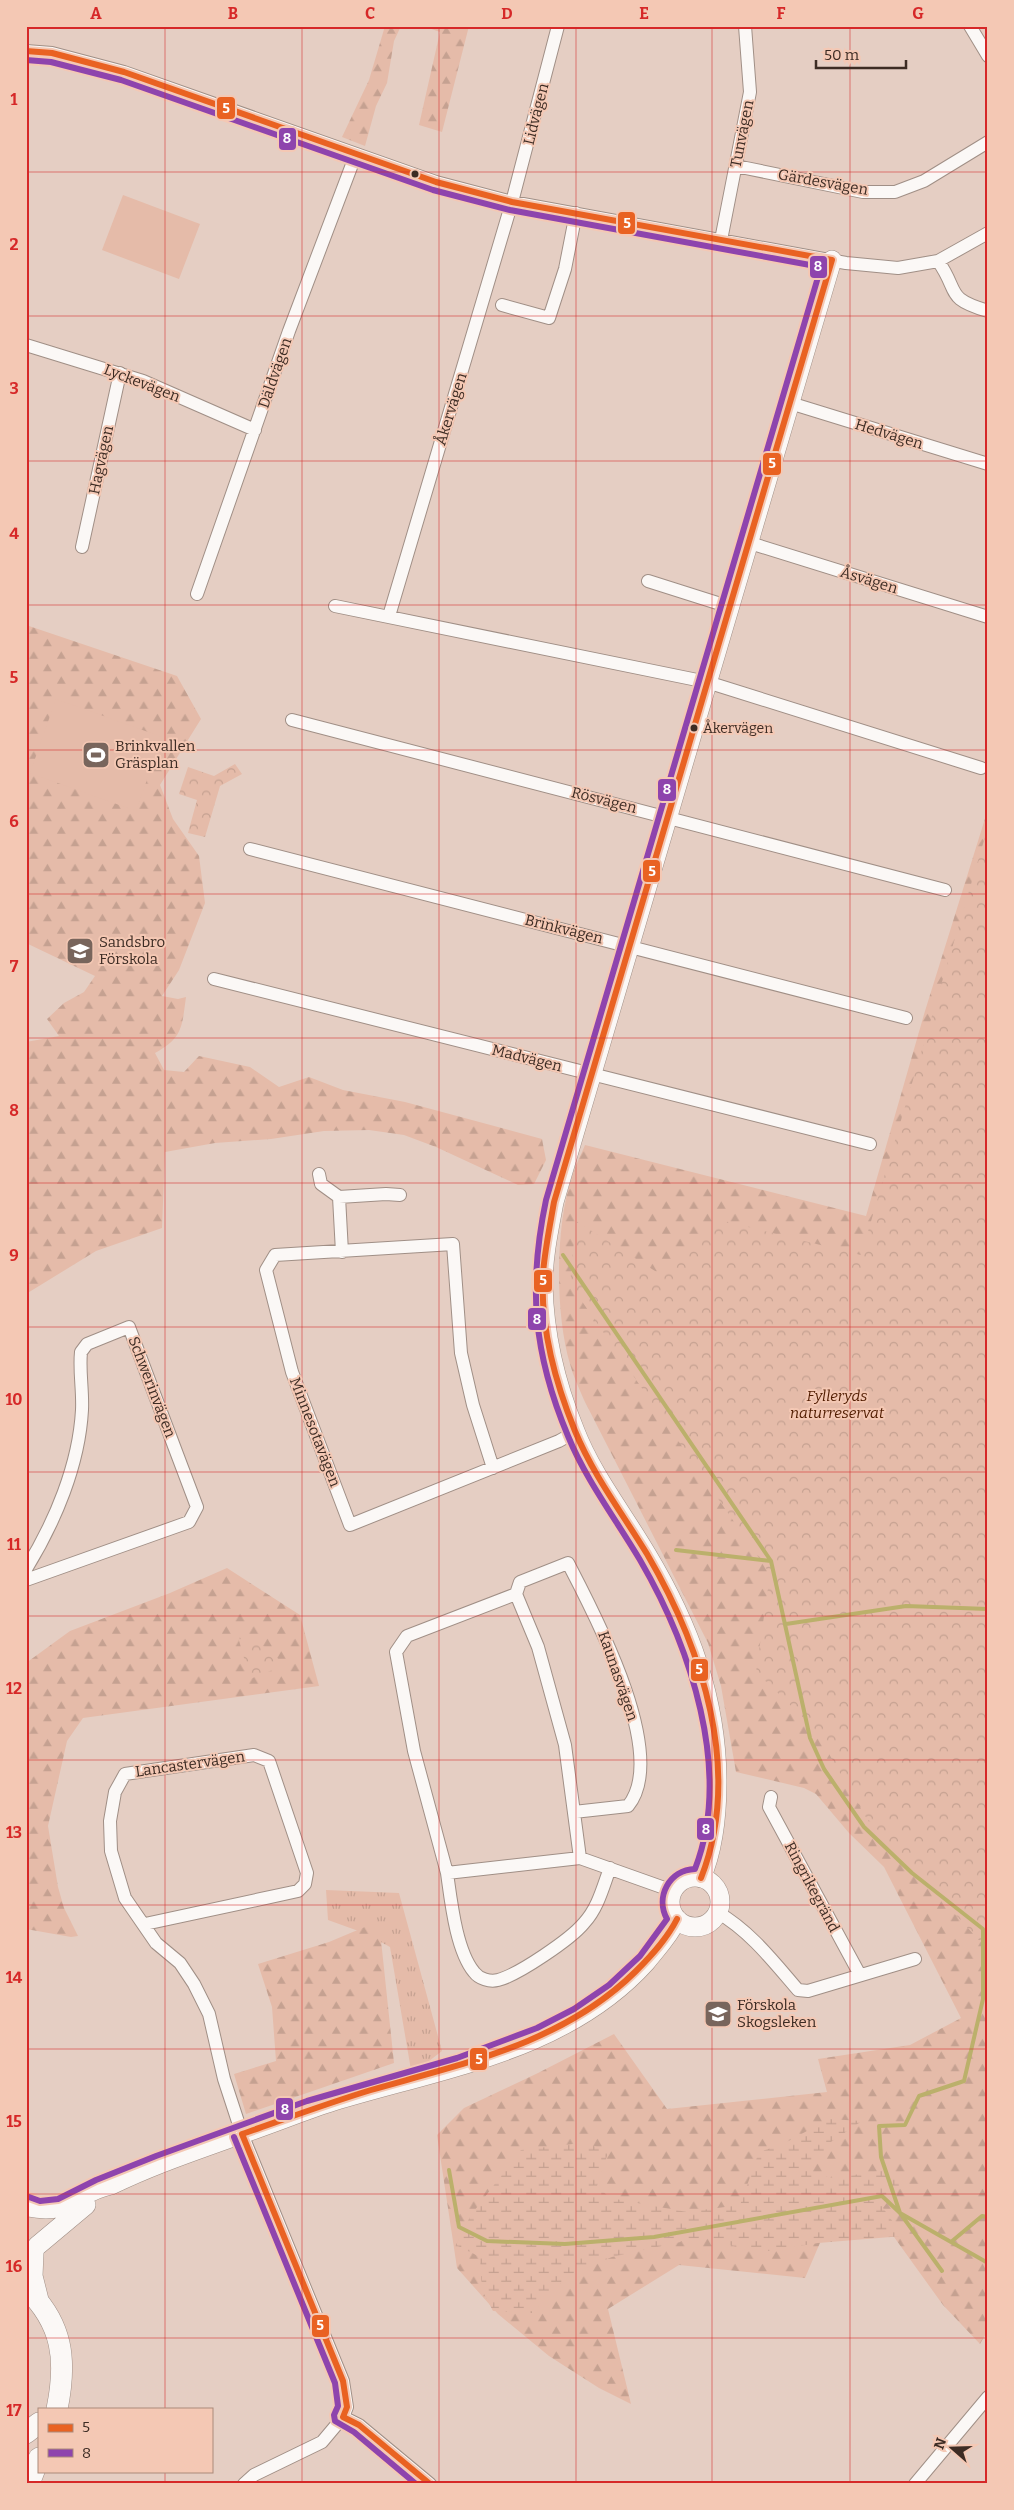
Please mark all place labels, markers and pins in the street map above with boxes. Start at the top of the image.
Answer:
unlabelled marker [410,169,420,179]
place label: Åkervägen [703,719,773,737]
marker: Åkervägen [689,723,699,733]
place label: Brinkvallen Gräsplan [115,737,196,772]
sports icon: Brinkvallen Gräsplan [81,740,111,770]
place label: Sandsbro Förskola [99,933,165,968]
school or university icon: Sandsbro Förskola [65,936,95,966]
place label: Förskola Skogsleken [737,1996,817,2031]
school or university icon: Förskola Skogsleken [703,1999,733,2029]

